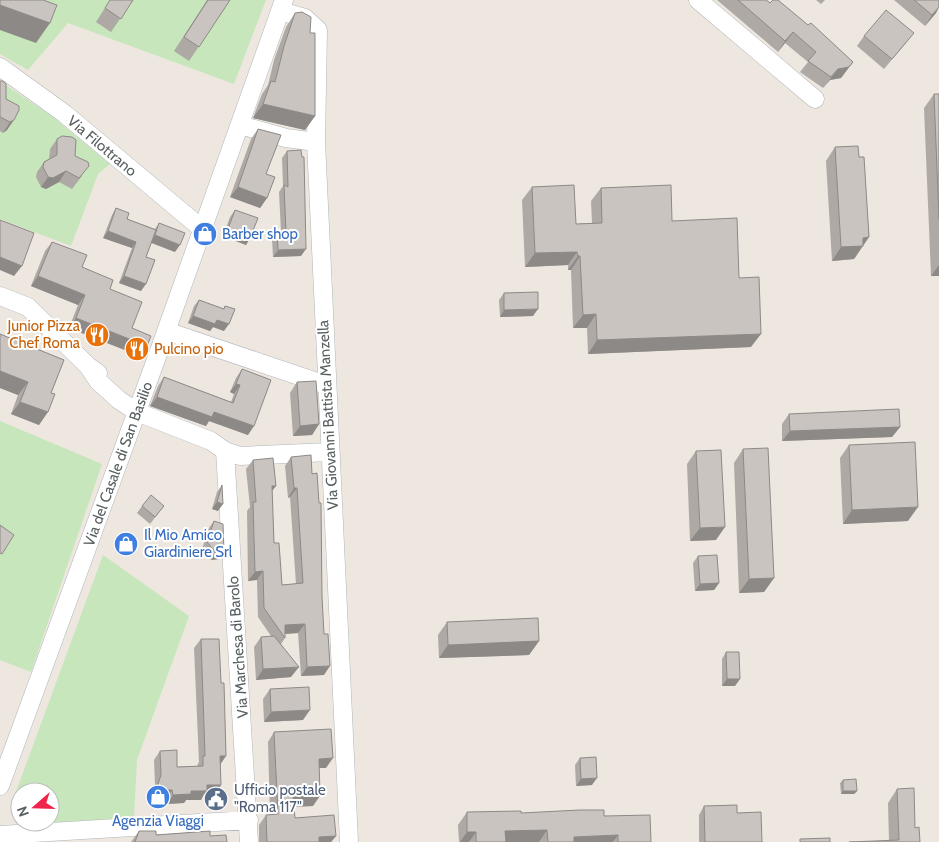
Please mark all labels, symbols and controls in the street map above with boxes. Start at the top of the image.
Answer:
street label: Via Filottrano [64,112,140,180]
shop icon: Barber shop [192,221,218,247]
place label: Barber shop [222,225,298,243]
place label: Junior Pizza Chef Roma [7,317,81,352]
street label: Via Giovanni Battista Manzella [314,319,342,511]
restaurant icon: Junior Pizza Chef Roma [84,322,110,348]
restaurant icon: Pulcino pio [124,336,150,362]
place label: Pulcino pio [154,340,224,358]
street label: Via del Casale di San Basilio [80,379,156,549]
place label: Il Mio Amico Giardiniere Srl [144,526,233,561]
shop icon: Il Mio Amico Giardiniere Srl [113,531,139,557]
street label: Via Marchesa di Barolo [224,575,252,719]
place label: Ufficio postale "Roma 117" [234,781,326,816]
north arrow [10,782,60,832]
shop icon: Agenzia Viaggi [145,784,171,810]
public building icon: Ufficio postale "Roma 117" [203,786,229,812]
text: N [13,804,33,819]
place label: Agenzia Viaggi [112,812,204,830]

